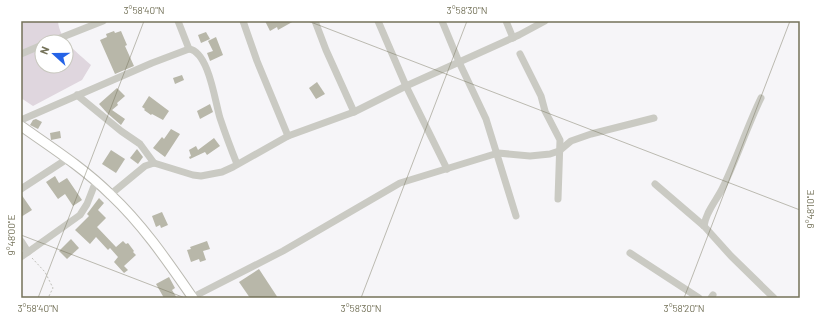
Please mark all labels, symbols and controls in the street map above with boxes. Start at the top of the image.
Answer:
text: 3°58'40"N [123,4,165,16]
text: 3°58'30"N [447,4,487,16]
north arrow [34,34,74,74]
text: N [37,44,52,56]
text: 9°48'10"E [804,190,816,228]
text: 9°48'00"E [5,214,17,256]
text: 3°58'40"N [17,302,59,314]
text: 3°58'30"N [341,302,381,314]
text: 3°58'20"N [663,302,705,314]

